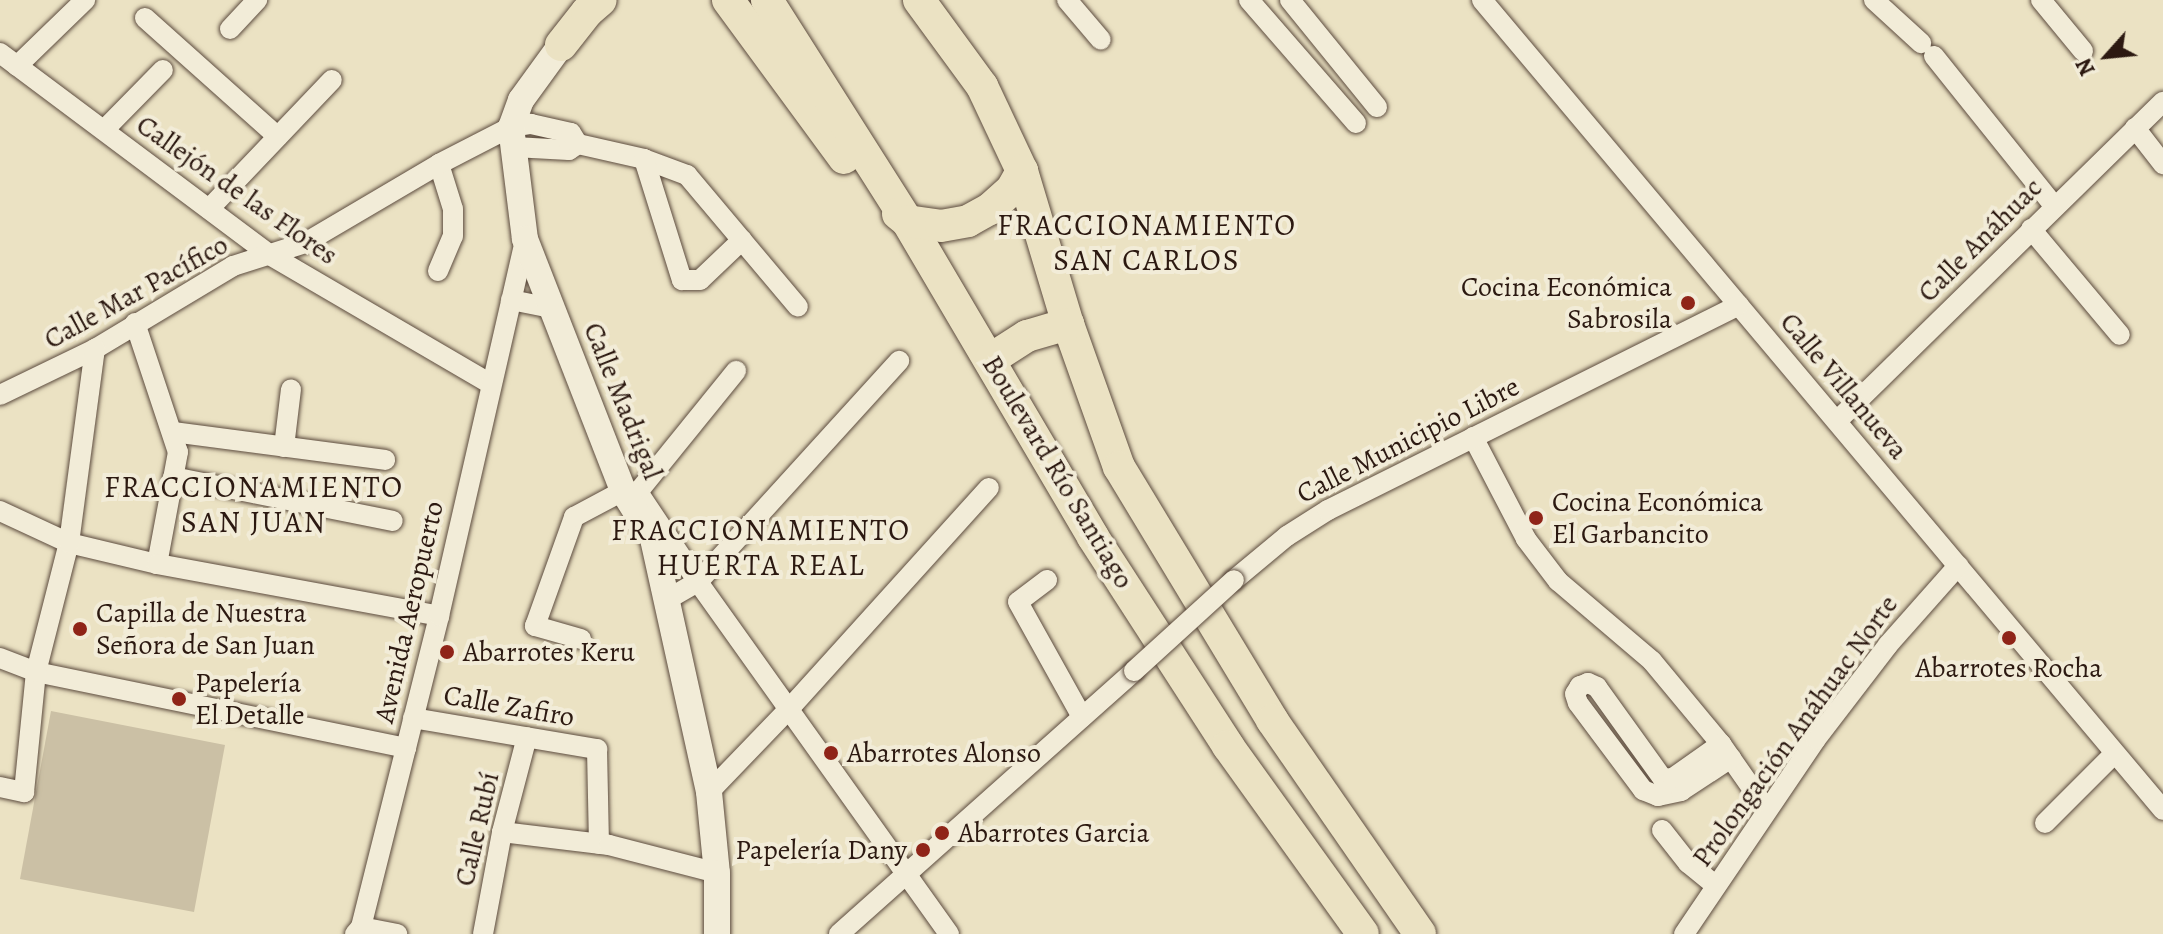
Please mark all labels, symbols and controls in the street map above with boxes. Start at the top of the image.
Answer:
north arrow [2067,16,2147,96]
text: N [2069,53,2103,81]
street label: Callejón de las Flores [130,108,344,272]
street label: Calle Anáhuac [1911,171,2049,309]
district label: FRACCIONAMIENTO SAN CARLOS [997,207,1297,278]
street label: Calle Mar Pacífico [38,228,234,356]
place label: Cocina Económica Sabrosila [1461,270,1672,336]
marker: Cocina Económica Sabrosila [1679,294,1697,312]
street label: Calle Villanueva [1773,306,1915,466]
street label: Calle Madrigal [576,318,670,484]
street label: Boulevard Río Santiago [975,349,1141,595]
street label: Calle Municipio Libre [1291,369,1525,511]
district label: FRACCIONAMIENTO SAN JUAN [104,469,404,540]
place label: Cocina Económica El Garbancito [1552,485,1763,551]
street label: Avenida Aeropuerto [367,498,451,726]
marker: Cocina Económica El Garbancito [1527,509,1545,527]
district label: FRACCIONAMIENTO HUERTA REAL [611,512,911,582]
street label: Prolongación Anáhuac Norte [1685,589,1905,873]
place label: Capilla de Nuestra Señora de San Juan [96,596,315,662]
marker: Capilla de Nuestra Señora de San Juan [71,620,89,638]
marker: Abarrotes Rocha [2000,629,2018,647]
place label: Abarrotes Keru [463,635,635,669]
marker: Abarrotes Keru [438,643,456,661]
place label: Abarrotes Rocha [1916,651,2102,685]
place label: Papelería El Detalle [195,666,305,732]
street label: Calle Zafiro [441,678,577,734]
marker: Papelería El Detalle [170,690,188,708]
place label: Abarrotes Alonso [847,736,1041,770]
marker: Abarrotes Alonso [822,744,840,762]
street label: Calle Rubí [448,769,506,889]
place label: Abarrotes Garcia [958,816,1149,850]
marker: Abarrotes Garcia [933,824,951,842]
place label: Papelería Dany [735,833,907,867]
marker: Papelería Dany [914,841,932,859]

